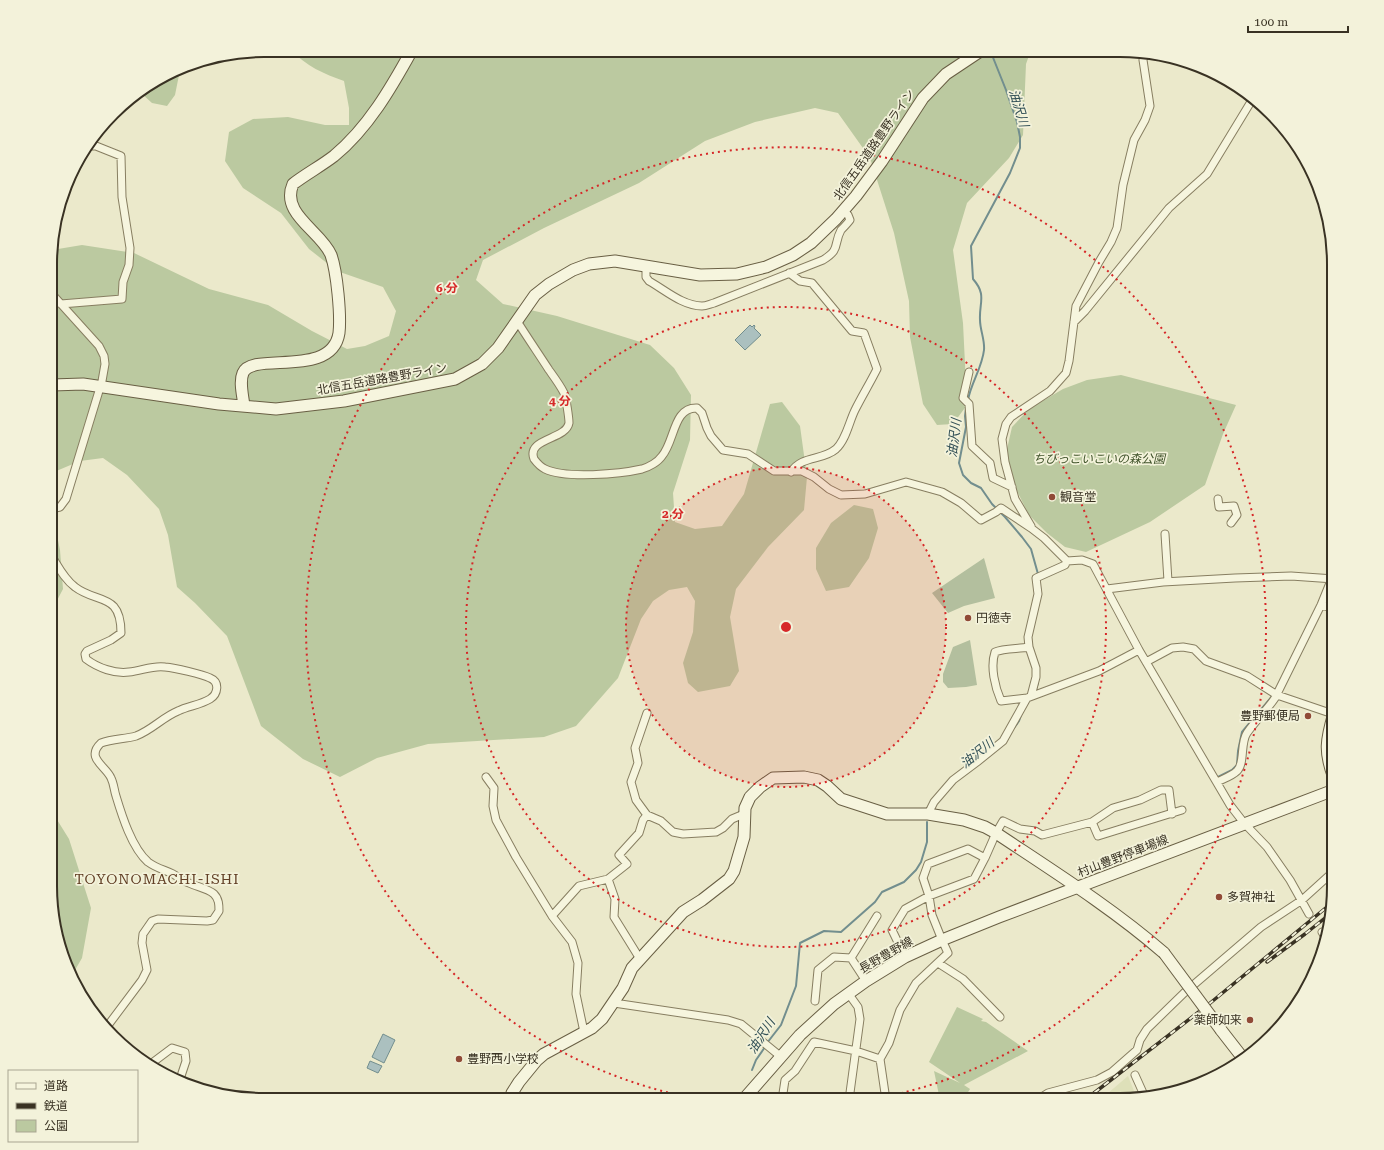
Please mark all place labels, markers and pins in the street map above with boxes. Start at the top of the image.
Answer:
place label: 観音堂 [1060,490,1096,504]
marker: 観音堂 [1047,492,1057,502]
place label: 円徳寺 [976,611,1012,625]
marker: 円徳寺 [963,613,973,623]
centre of rings [779,620,793,634]
place label: 豊野郵便局 [1240,709,1300,723]
marker: 豊野郵便局 [1303,711,1313,721]
place label: 多賀神社 [1227,890,1275,904]
marker: 多賀神社 [1214,892,1224,902]
place label: 薬師如来 [1194,1013,1242,1027]
marker: 薬師如来 [1245,1015,1255,1025]
place label: 豊野西小学校 [467,1052,539,1066]
marker: 豊野西小学校 [454,1054,464,1064]

